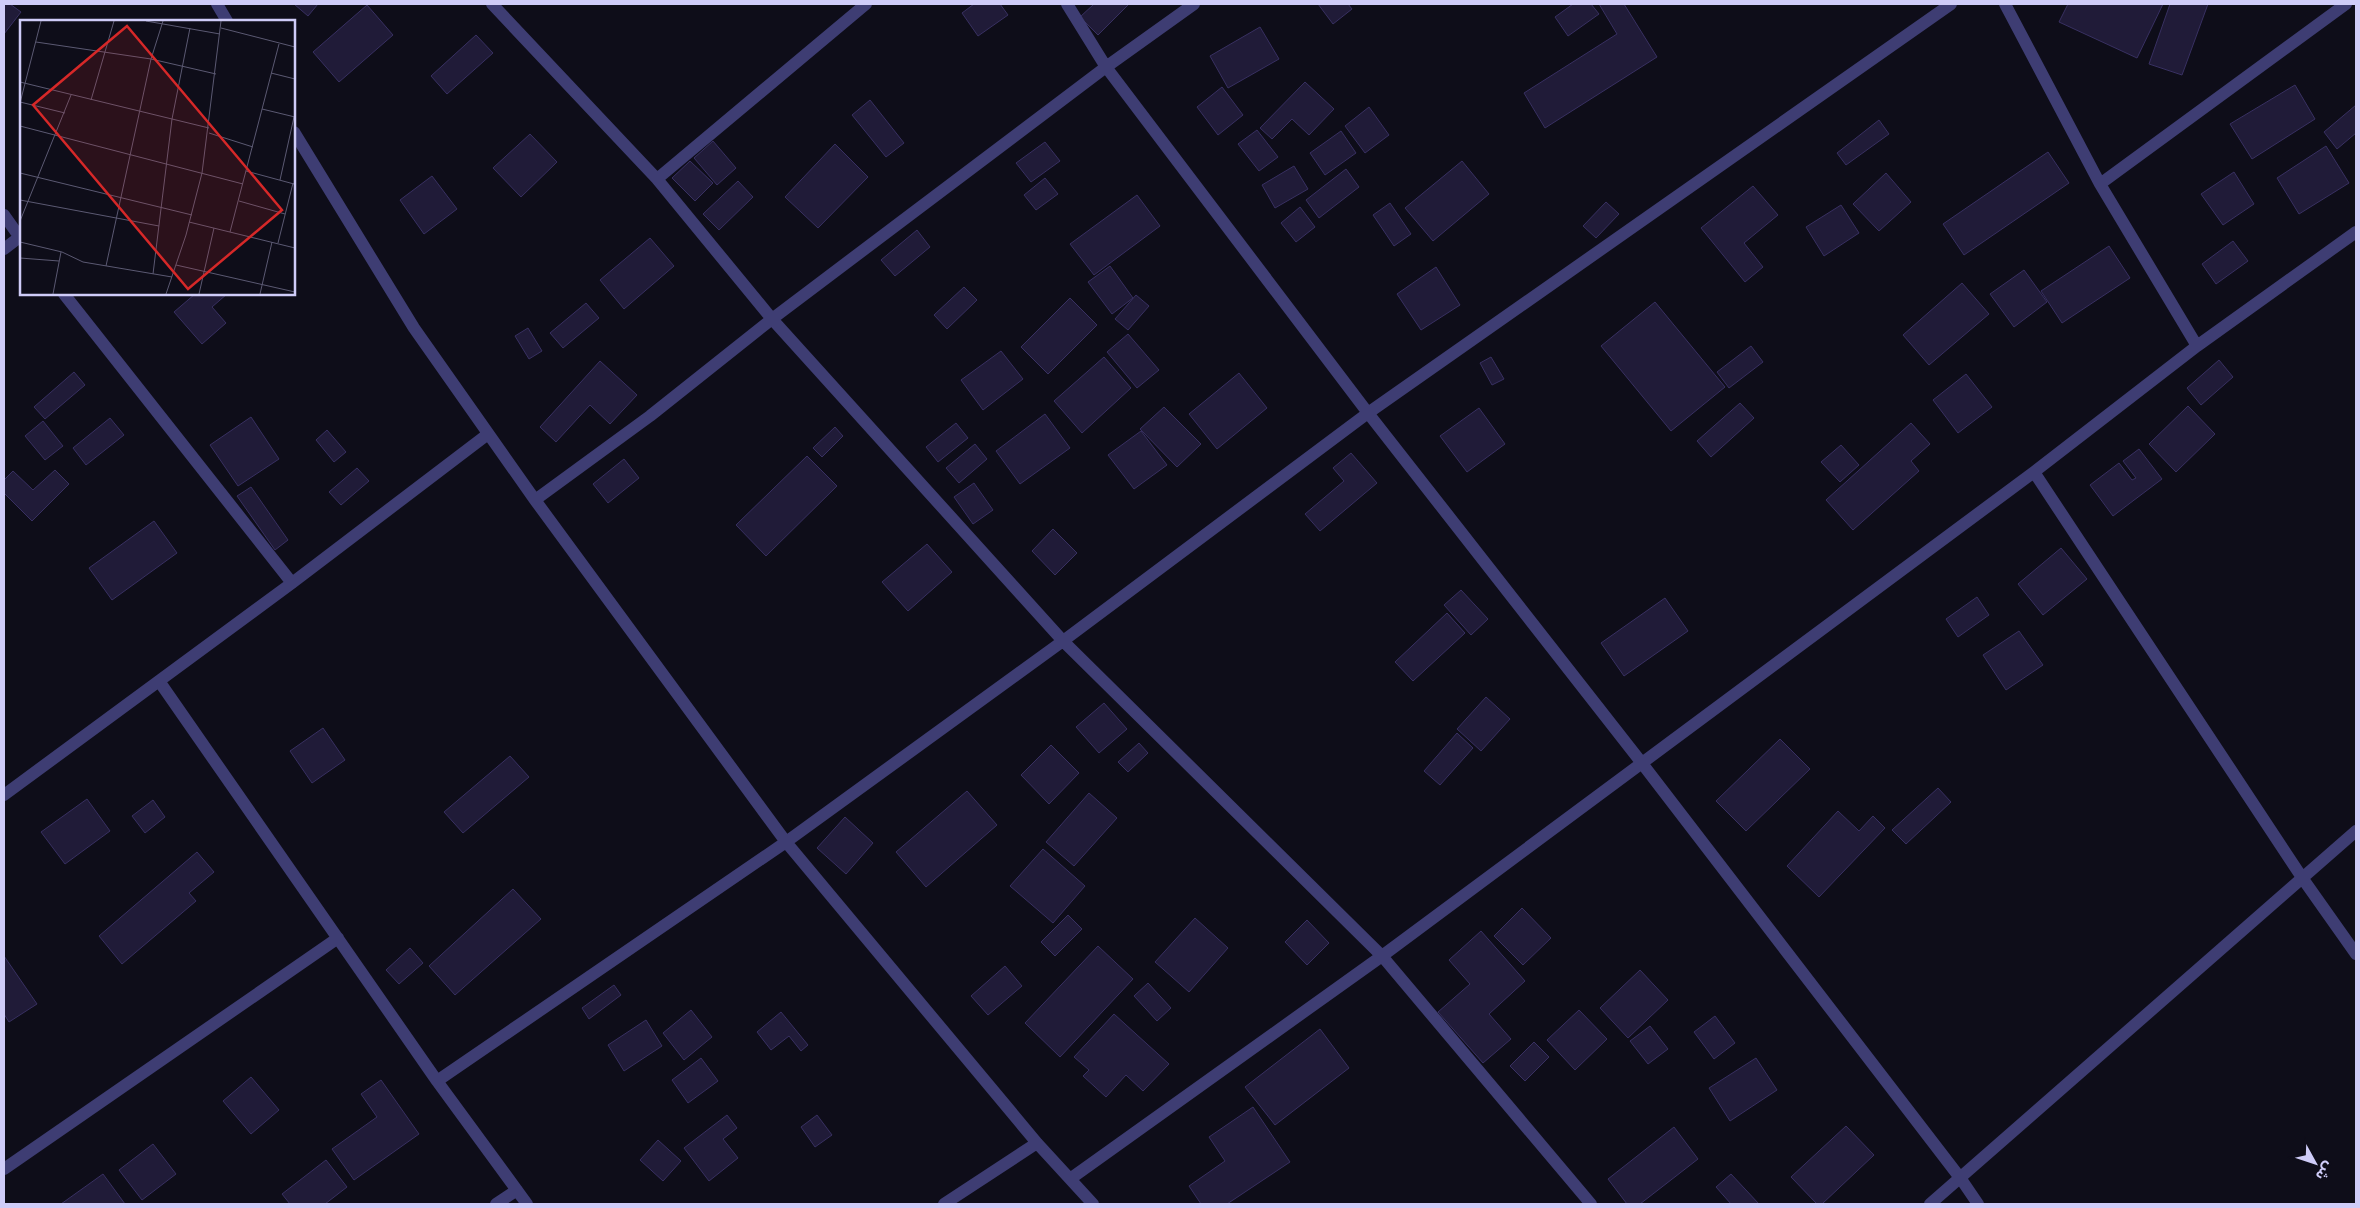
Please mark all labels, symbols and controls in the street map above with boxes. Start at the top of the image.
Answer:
inset map [20,20,295,295]
north arrow [2290,1138,2340,1188]
text: ش [2312,1158,2338,1184]

